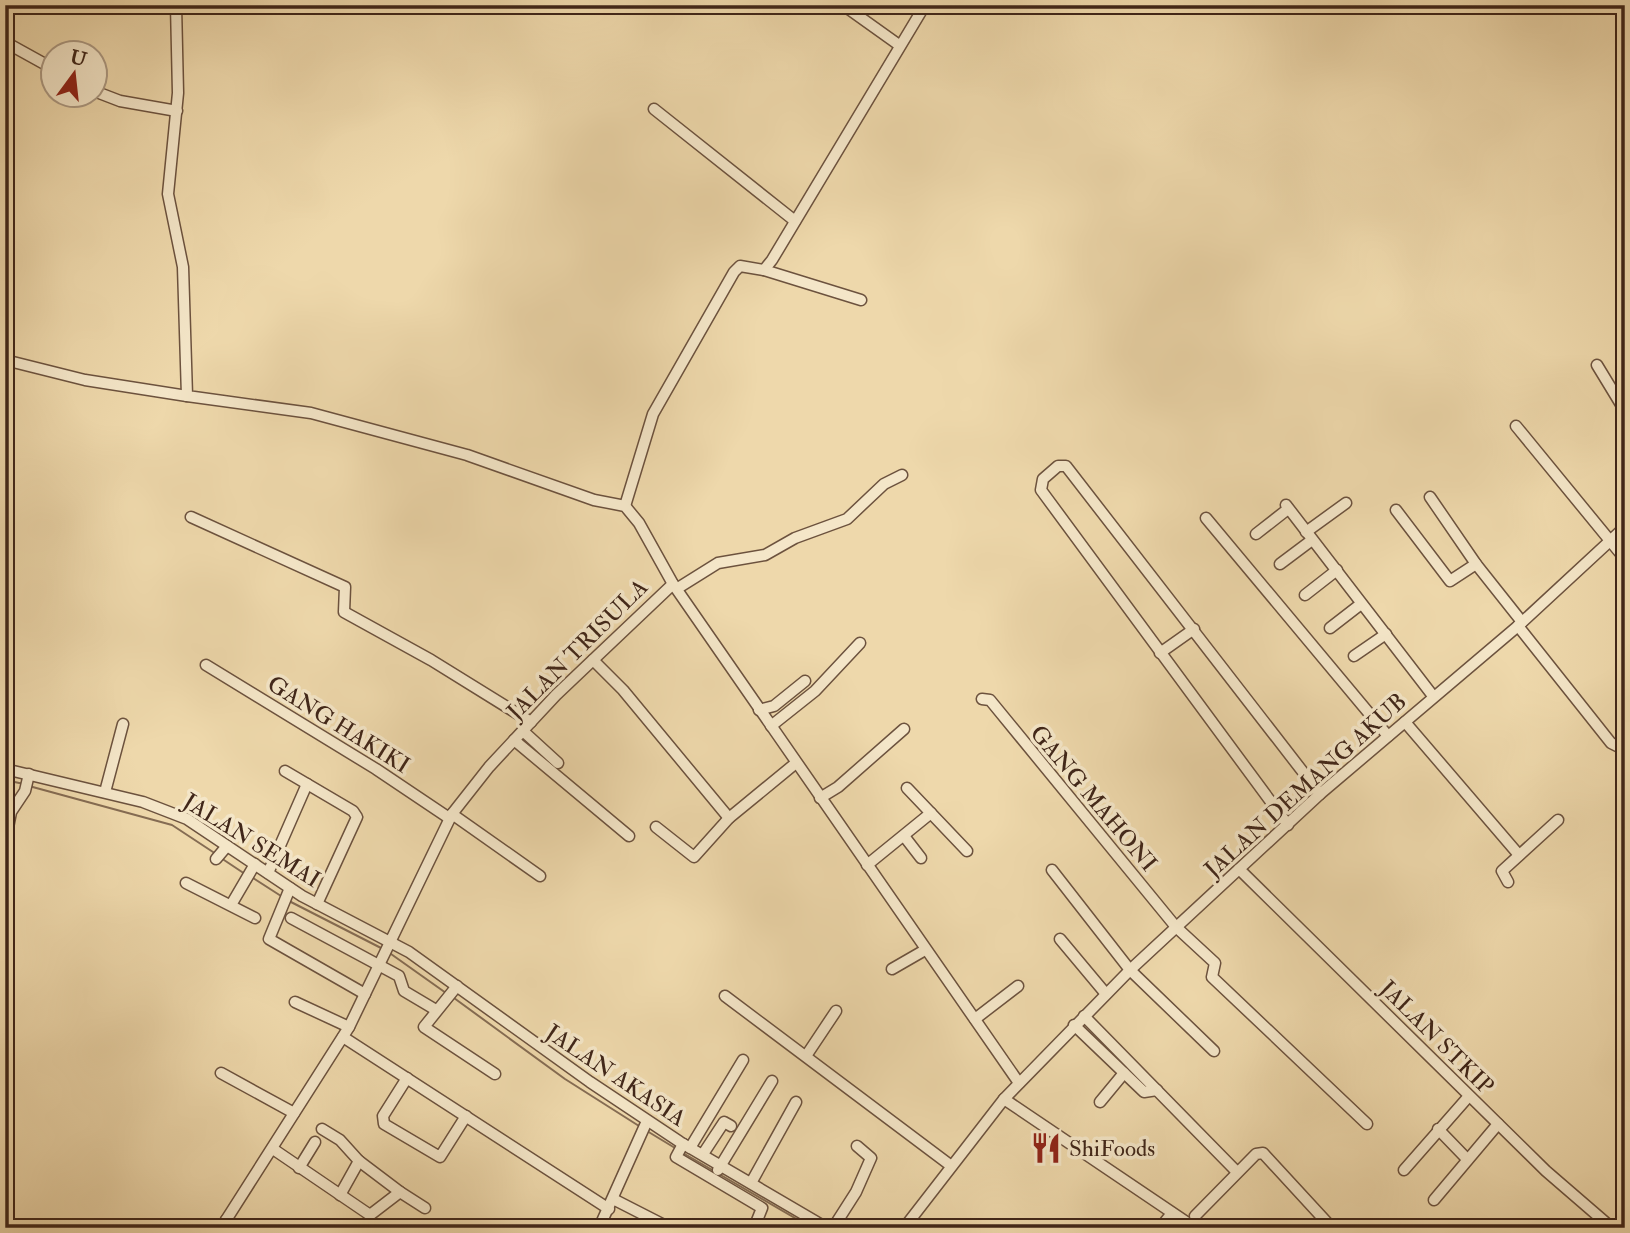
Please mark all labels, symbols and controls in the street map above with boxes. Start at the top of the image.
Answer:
north arrow [38,38,108,108]
text: U [67,45,89,72]
street label: JALAN TRISULA [500,572,654,727]
street label: GANG HAKIKI [262,669,415,780]
street label: JALAN DEMANG AKUB [1198,687,1412,884]
street label: GANG MAHONI [1024,719,1163,877]
street label: JALAN SEMAI [177,786,326,894]
street label: JALAN STKIP [1373,973,1500,1101]
street label: JALAN AKASIA [539,1017,692,1133]
restaurant icon: ShiFoods [1029,1131,1063,1165]
place label: ShiFoods [1069,1134,1155,1163]

